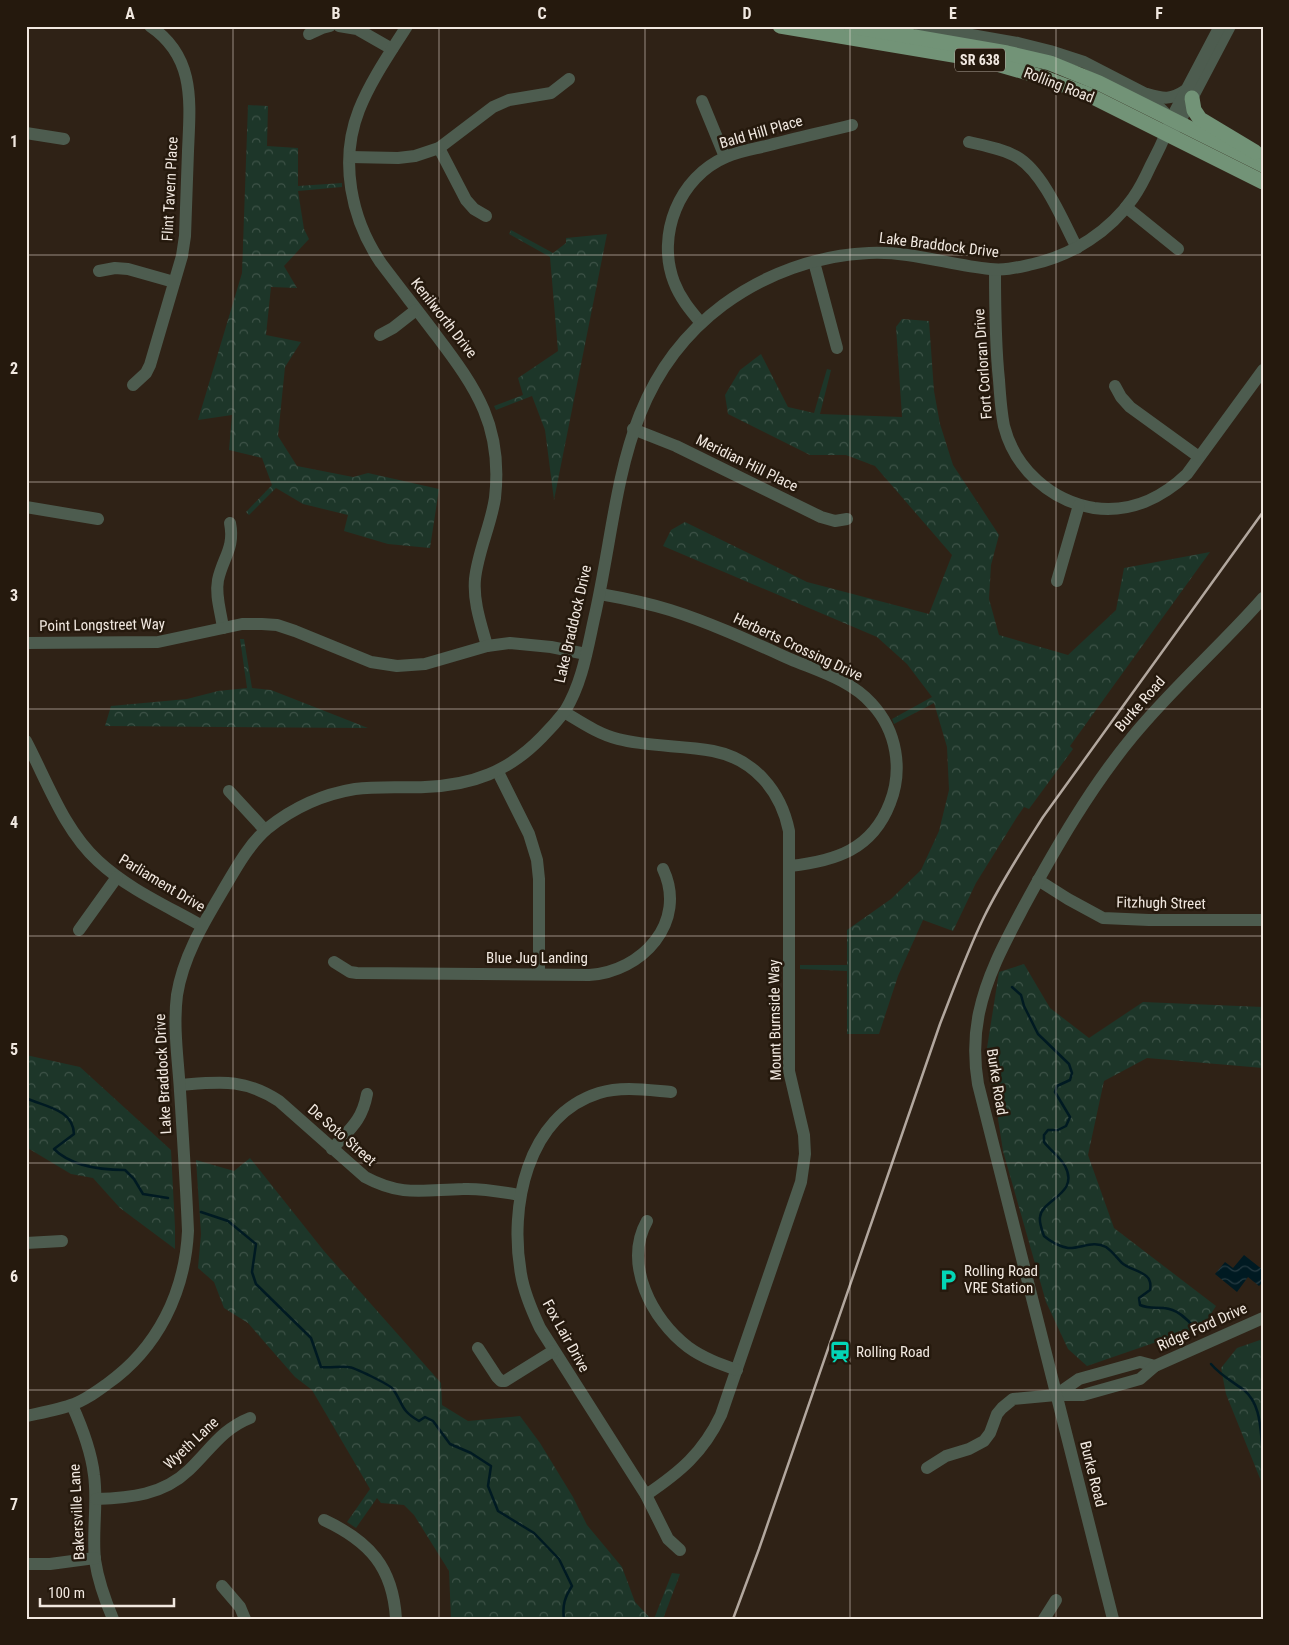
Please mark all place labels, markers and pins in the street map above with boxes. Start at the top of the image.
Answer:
place label: Rolling Road VRE Station [964,1262,1038,1297]
parking icon: Rolling Road VRE Station [935,1267,961,1293]
station icon: Rolling Road [827,1339,853,1365]
place label: Rolling Road [856,1343,930,1361]

